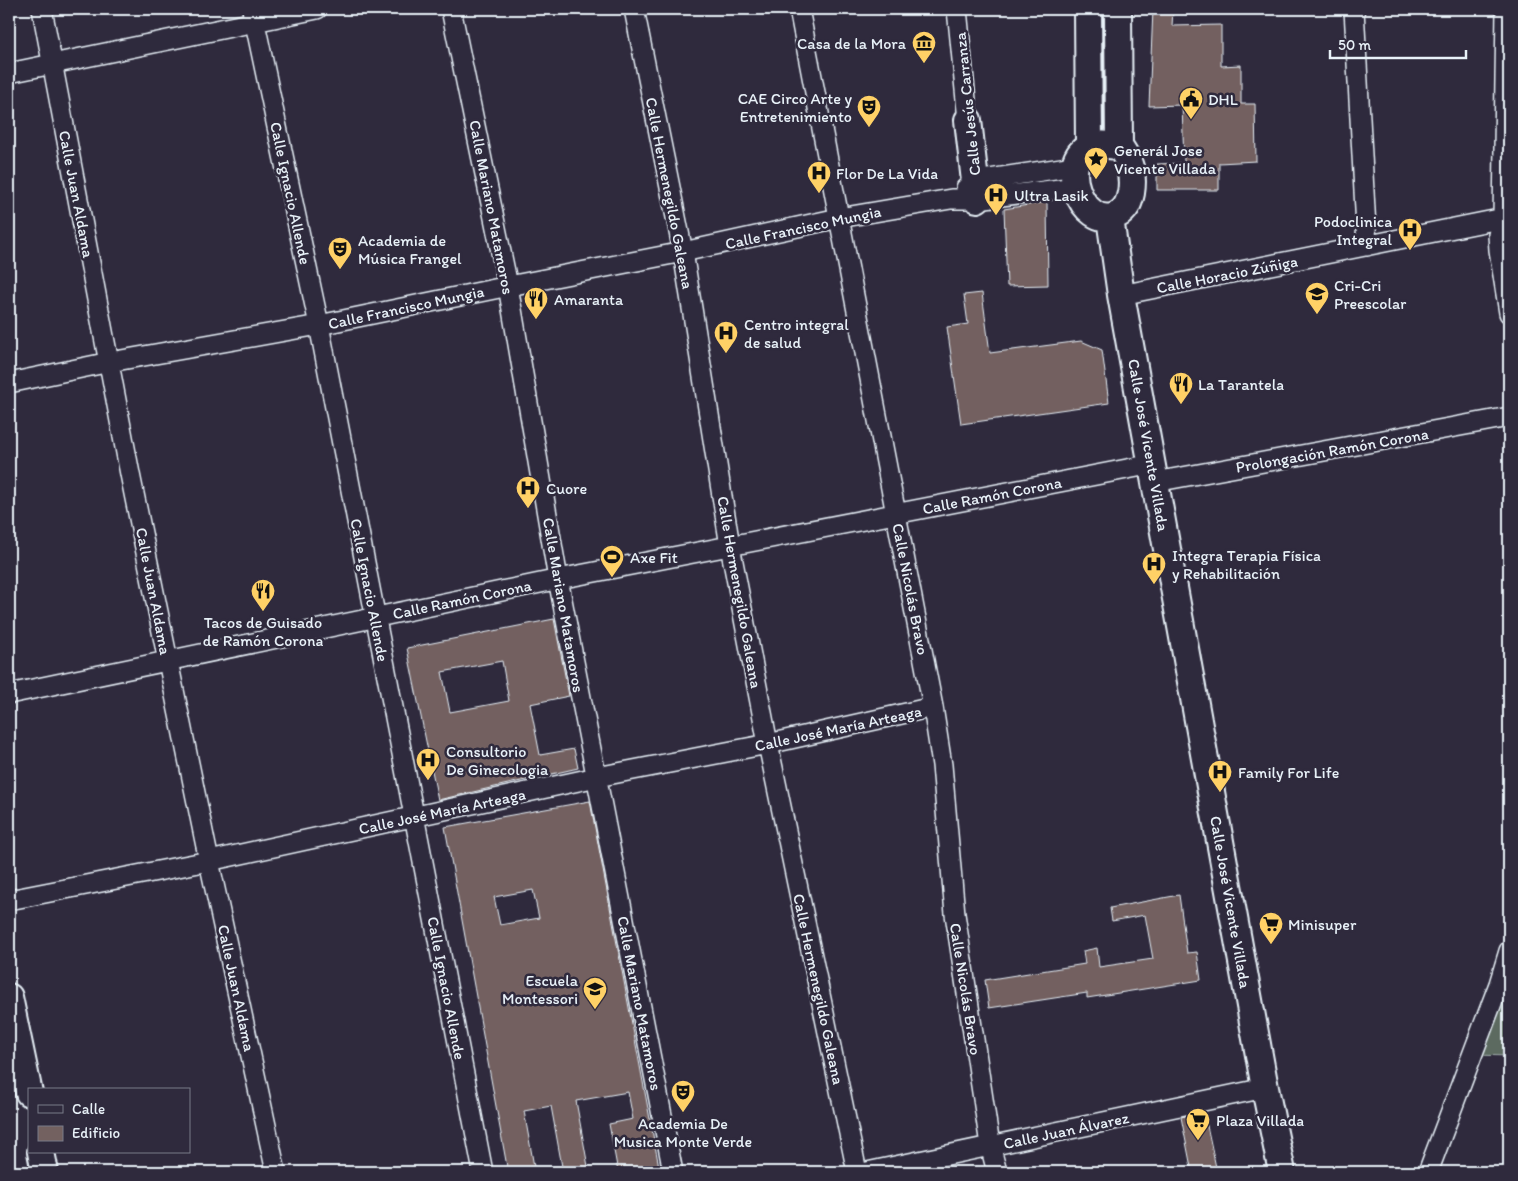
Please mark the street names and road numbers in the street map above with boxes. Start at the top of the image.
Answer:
street label: Calle Jesús Carranza [950,31,984,177]
street label: Calle Hermenegildo Galeana [642,96,697,291]
street label: Calle Mariano Matamoros [465,118,518,296]
street label: Calle Ignacio Allende [266,120,315,266]
street label: Calle Juan Aldama [55,129,98,260]
street label: Calle Francisco Mungia [723,202,883,253]
street label: Calle Horacio Zúñiga [1155,251,1299,297]
street label: Calle Francisco Mungia [326,282,486,333]
street label: Calle José Vicente Villada [1124,357,1173,533]
street label: Prolongación Ramón Corona [1234,424,1430,477]
street label: Calle Ramón Corona [921,473,1064,518]
street label: Calle Hermenegildo Galeana [713,495,766,690]
street label: Calle Mariano Matamoros [539,516,588,694]
street label: Calle Ignacio Allende [346,517,393,663]
street label: Calle Nicolás Bravo [888,522,933,656]
street label: Calle Juan Aldama [132,526,175,657]
street label: Calle Ramón Corona [391,575,534,623]
street label: Calle José María Arteaga [753,702,923,755]
street label: Calle José María Arteaga [357,785,527,838]
street label: Calle José Vicente Villada [1206,814,1255,990]
street label: Calle Hermenegildo Galeana [789,892,848,1086]
street label: Calle Mariano Matamoros [613,914,666,1092]
street label: Calle Ignacio Allende [423,915,470,1061]
street label: Calle Nicolás Bravo [946,922,985,1057]
street label: Calle Juan Aldama [214,923,259,1054]
street label: Calle Juan Álvarez [1002,1108,1131,1153]

